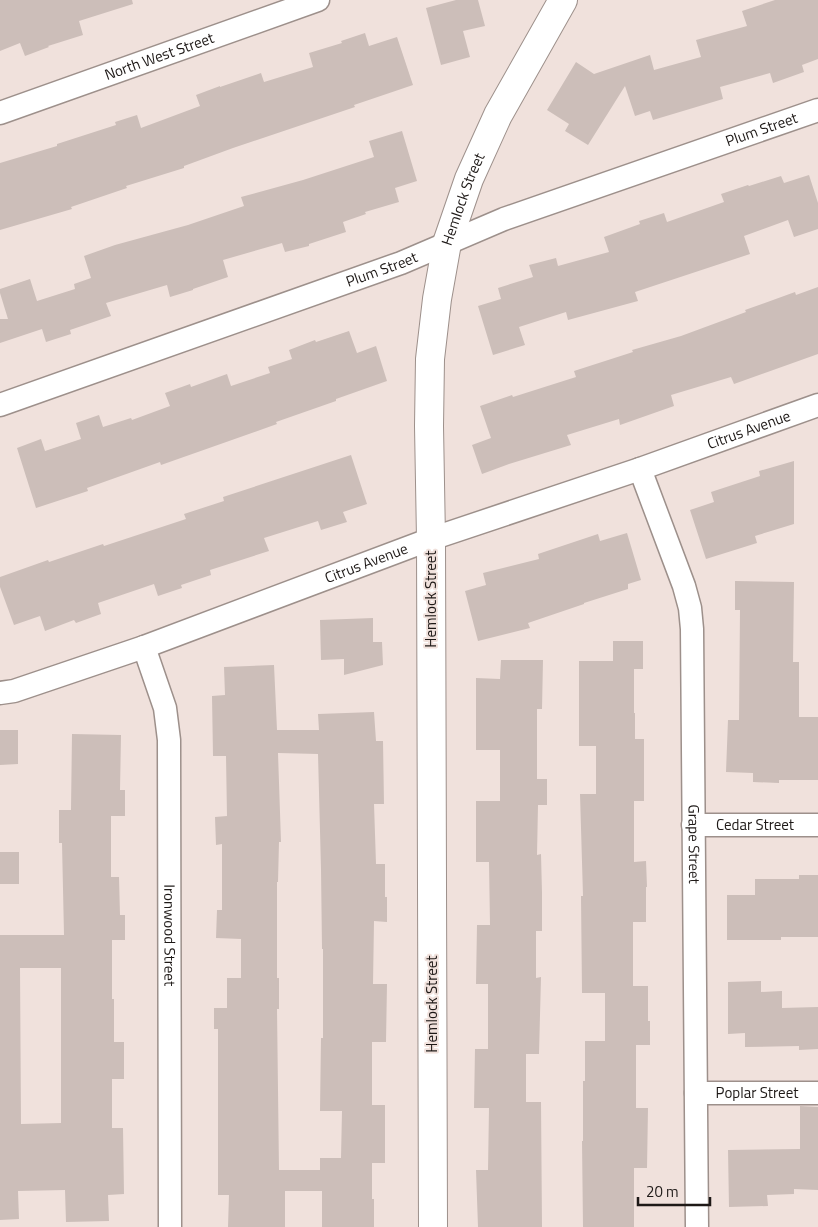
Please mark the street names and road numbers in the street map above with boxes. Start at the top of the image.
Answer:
street label: North West Street [101,26,218,86]
street label: Plum Street [722,106,801,152]
street label: Hemlock Street [435,148,491,248]
street label: Plum Street [342,245,422,293]
street label: Citrus Avenue [704,404,793,455]
street label: Citrus Avenue [321,537,411,589]
street label: Hemlock Street [419,550,442,648]
street label: Grape Street [682,804,706,885]
street label: Cedar Street [716,813,795,836]
street label: Ironwood Street [158,884,182,987]
street label: Hemlock Street [420,955,443,1053]
street label: Poplar Street [716,1081,799,1104]

